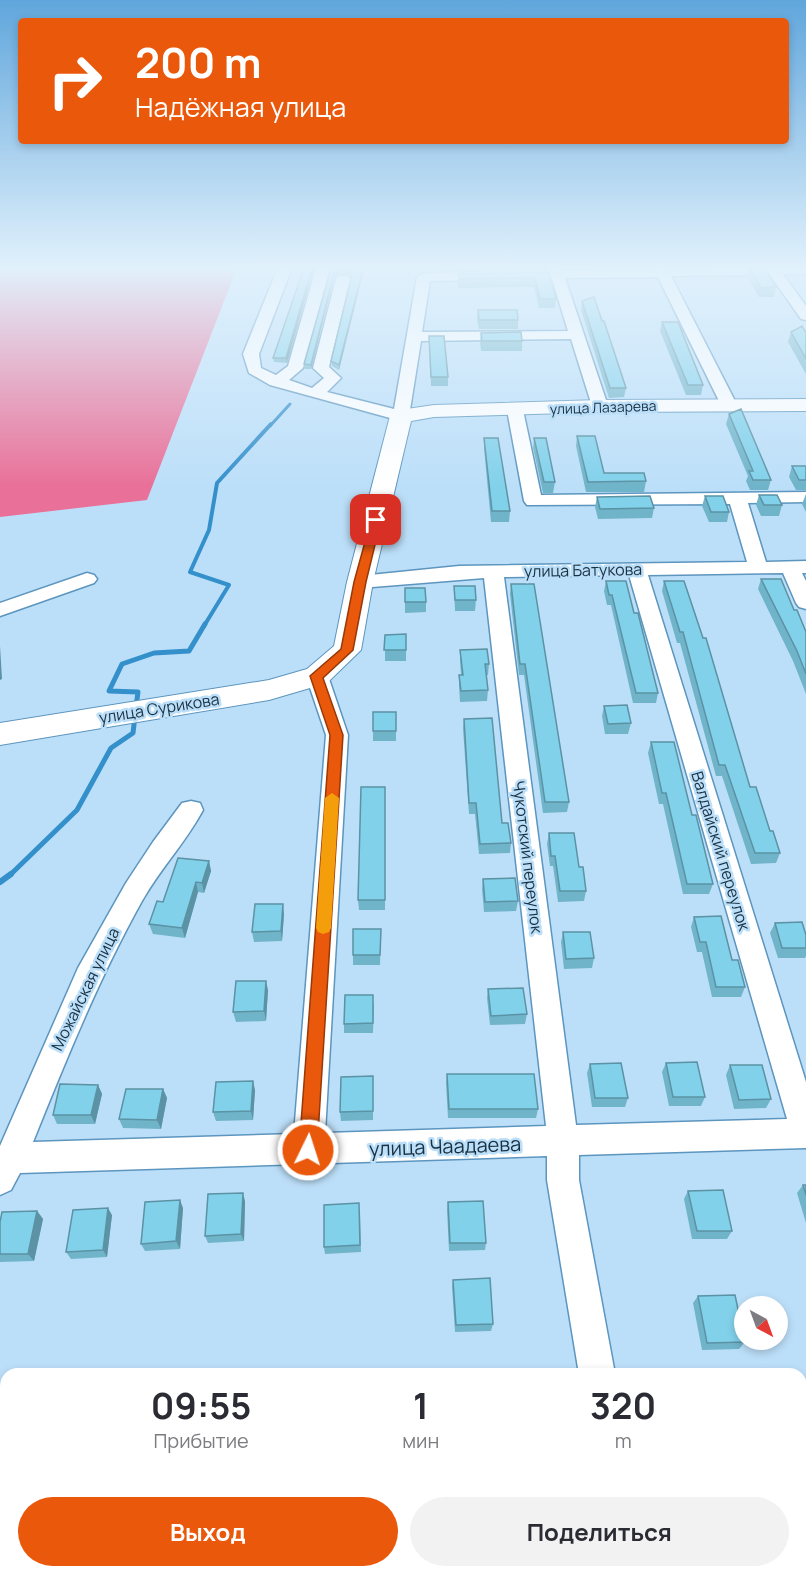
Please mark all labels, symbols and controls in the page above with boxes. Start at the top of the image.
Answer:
text: 200 m [135,33,261,91]
icon: right [36,42,114,120]
text: Надёжная улица [135,88,346,125]
street label: улица Лазарева [549,396,657,418]
pin [350,494,401,545]
icon: arrive [359,503,392,536]
street label: улица Батукова [524,558,642,582]
street label: улица Сурикова [97,688,221,728]
street label: Валдайский переулок [686,769,756,934]
street label: Чукотский переулок [508,779,548,936]
street label: Можайская улица [46,924,124,1054]
position arrow [276,1118,340,1182]
street label: улица Чаадаева [368,1130,522,1162]
north arrow [734,1296,788,1350]
map controls [734,1296,788,1350]
text: 09:55 [151,1381,251,1430]
text: 1 [413,1381,429,1430]
text: 320 [590,1381,656,1430]
text: Прибытие [153,1427,249,1454]
text: мин [402,1427,439,1454]
text: m [615,1427,632,1454]
button: Выход [18,1497,398,1566]
button: Поделиться [410,1497,789,1566]

